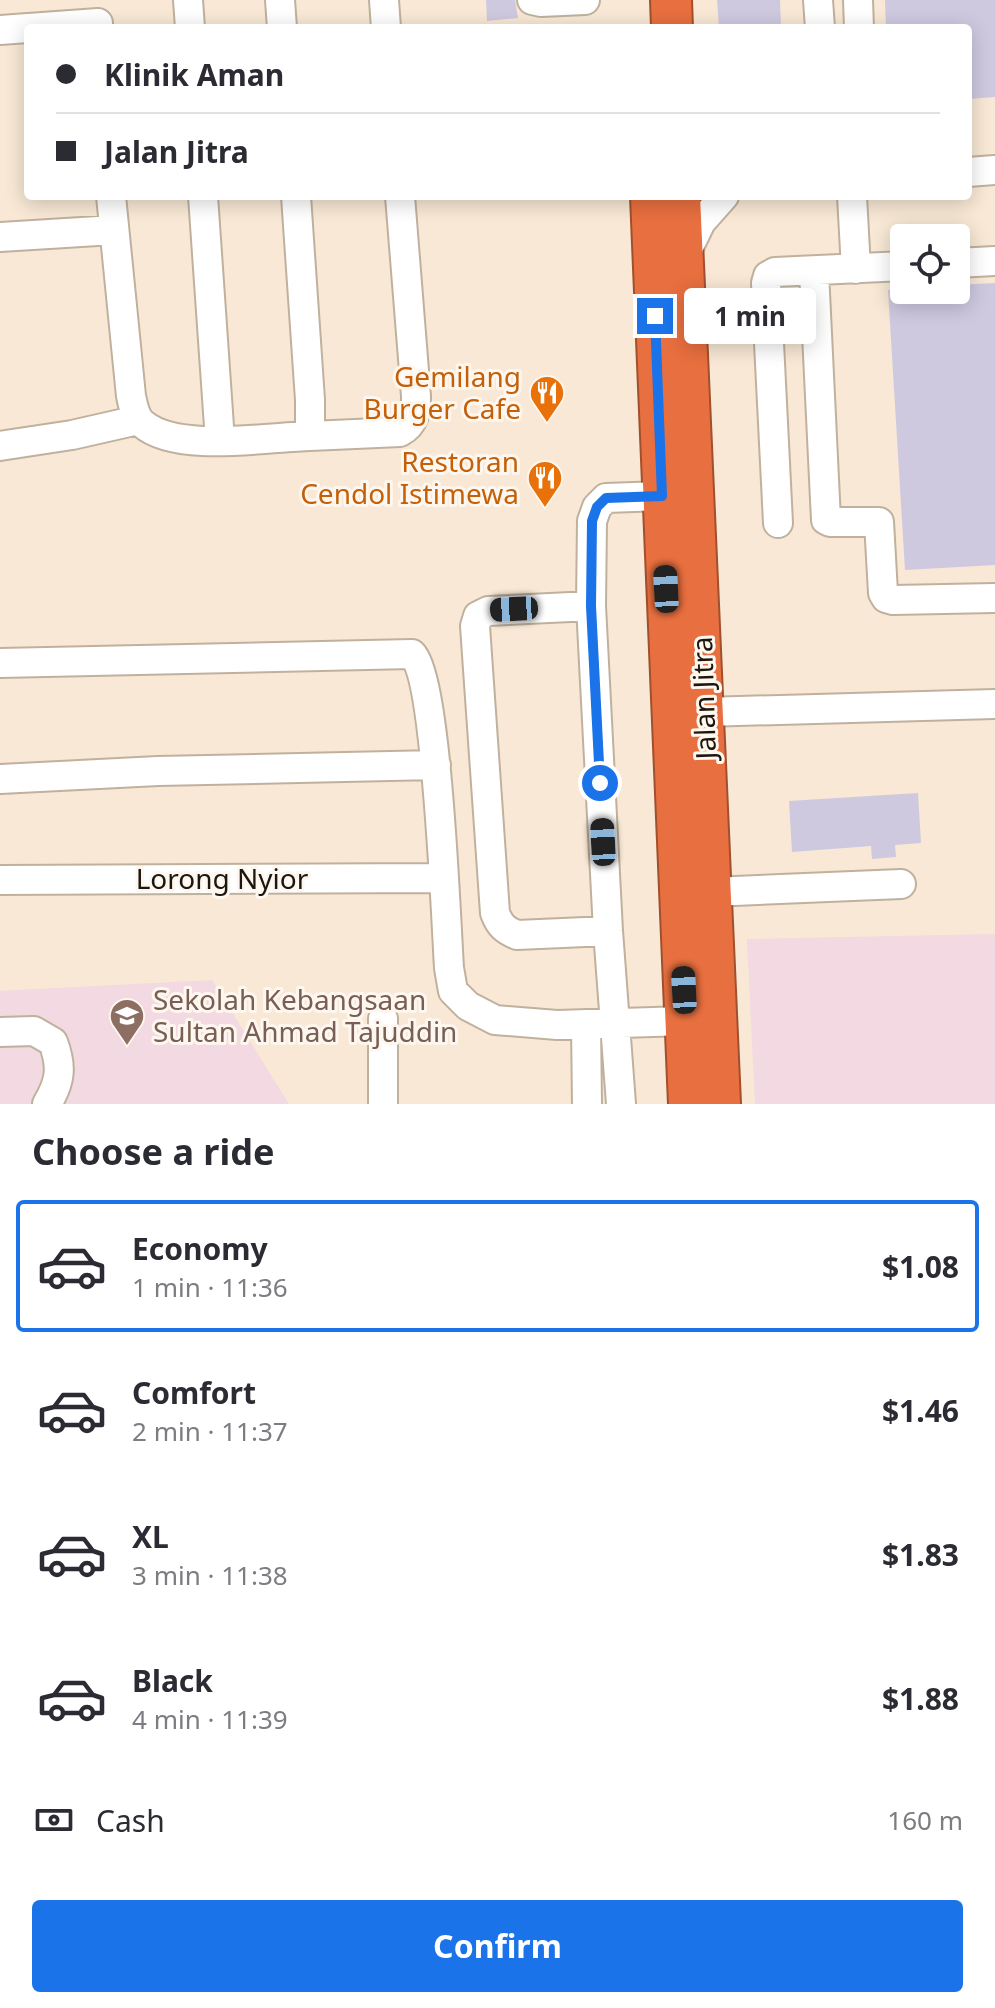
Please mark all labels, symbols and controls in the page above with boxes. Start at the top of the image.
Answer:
text: Klinik Aman [104,54,284,95]
text: Jalan Jitra [104,131,249,172]
map controls [890,224,970,304]
button: locate [890,224,970,304]
callout: 1 min [683,288,815,344]
route end [637,298,673,334]
text: 1 min [714,298,786,334]
place label: Gemilang Burger Cafe [364,357,521,427]
restaurant icon: Gemilang Burger Cafe [528,374,566,424]
place label: Restoran Cendol Istimewa [300,442,519,512]
restaurant icon: Restoran Cendol Istimewa [526,459,564,509]
car [653,564,679,614]
car [489,596,539,622]
street label: Jalan Jitra [682,636,724,763]
route start [582,765,618,801]
car [590,817,616,867]
street label: Lorong Nyior [136,859,309,897]
car [671,965,697,1015]
place label: Sekolah Kebangsaan Sultan Ahmad Tajuddin [153,980,457,1050]
school or university icon: Sekolah Kebangsaan Sultan Ahmad Tajuddin [108,997,146,1047]
text: Choose a ride [32,1127,274,1176]
text: Economy [132,1228,268,1269]
icon: car [36,1230,108,1302]
text: $1.08 [882,1246,959,1287]
text: 1 min · 11:36 [132,1269,288,1305]
text: Comfort [132,1372,256,1413]
icon: car [36,1374,108,1446]
text: $1.46 [882,1390,959,1431]
text: 2 min · 11:37 [132,1413,288,1449]
text: XL [132,1516,169,1557]
icon: car [36,1518,108,1590]
text: $1.83 [882,1534,959,1575]
text: 3 min · 11:38 [132,1557,288,1593]
text: Black [132,1660,213,1701]
icon: car [36,1662,108,1734]
text: $1.88 [882,1678,959,1719]
text: 4 min · 11:39 [132,1701,288,1737]
icon: cash [32,1798,76,1842]
text: Cash [96,1800,165,1841]
text: 160 m [887,1802,963,1838]
button: Confirm [32,1900,963,1992]

